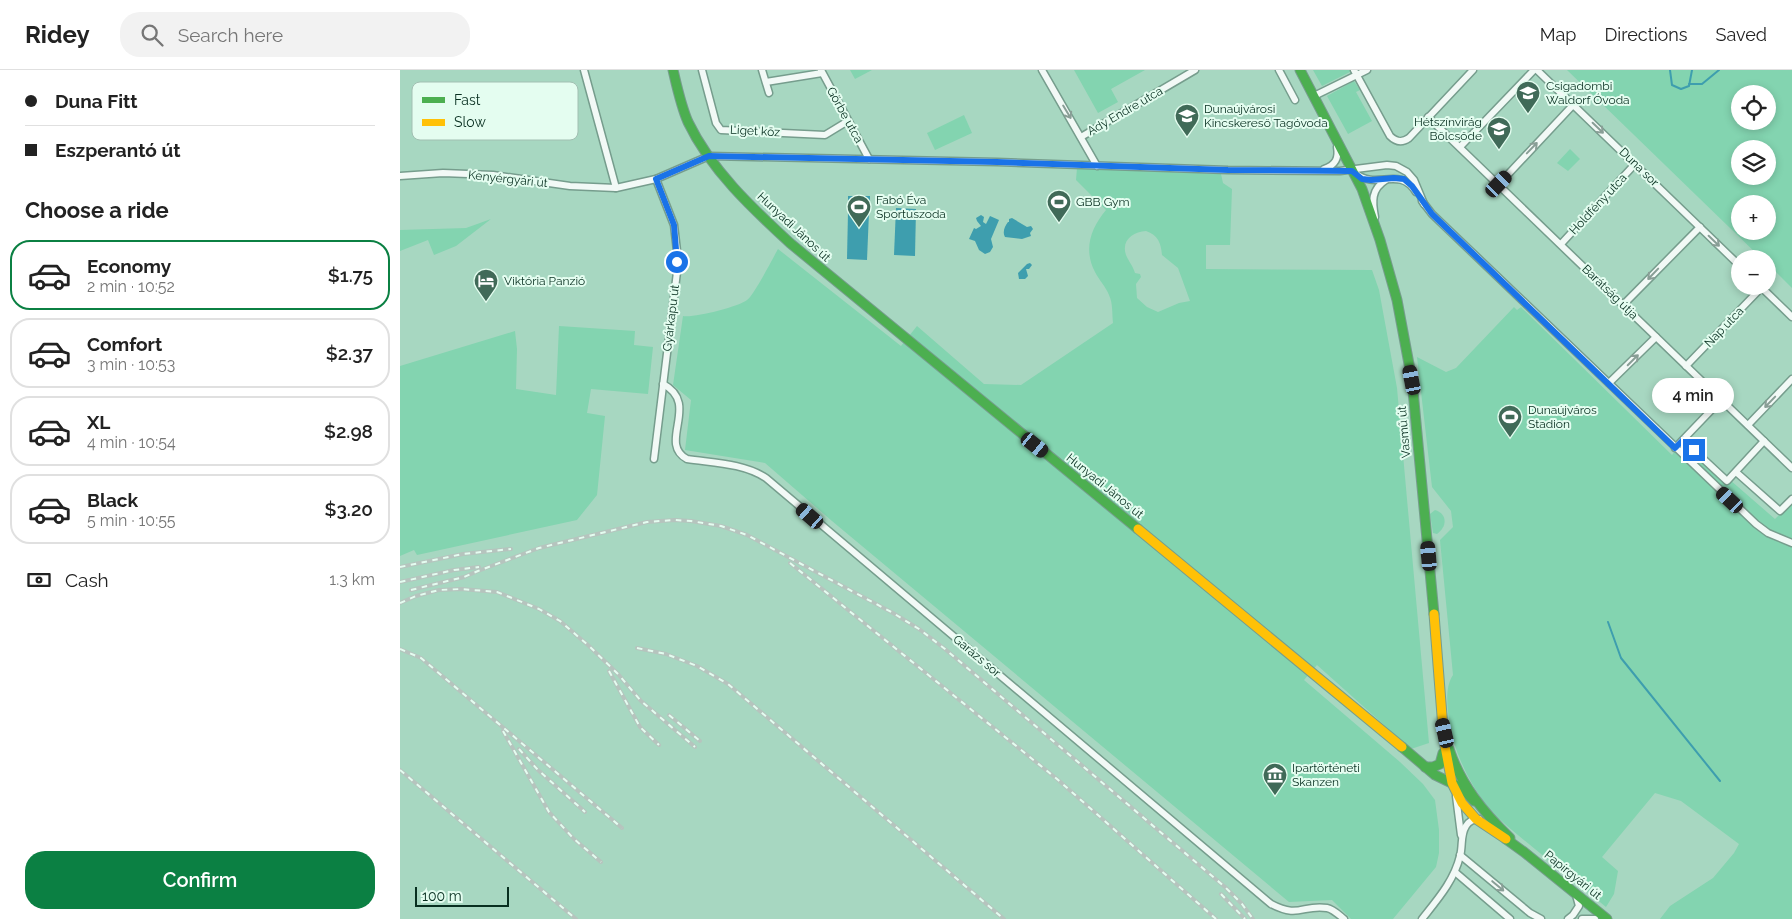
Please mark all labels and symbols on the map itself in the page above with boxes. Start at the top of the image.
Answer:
place label: Csigadombi Waldorf Óvoda [1546,79,1630,107]
school or university icon: Csigadombi Waldorf Óvoda [1515,80,1541,114]
legend [412,82,578,140]
street label: Ady Endre utca [1085,84,1165,138]
street label: Görbe utca [824,85,866,145]
text: Fast [454,92,481,108]
place label: Dunaújvárosi Kincskereső Tagóvoda [1204,102,1328,130]
school or university icon: Dunaújvárosi Kincskereső Tagóvoda [1174,103,1200,137]
one-way arrow [1062,104,1072,119]
text: Slow [454,114,486,130]
place label: Hétszínvirág Bölcsőde [1414,115,1482,143]
school or university icon: Hétszínvirág Bölcsőde [1486,116,1512,150]
one-way arrow [1592,121,1604,134]
street label: Liget köz [730,123,780,139]
one-way arrow [1526,142,1538,155]
street label: Duna sor [1616,145,1662,190]
street label: Kenyérgyári út [468,168,548,190]
car [1483,168,1514,200]
street label: Holdfény utca [1566,171,1630,237]
sports icon: GBB Gym [1046,189,1072,223]
street label: Hunyadi János út [755,190,833,264]
place label: Fabó Éva Sportuszoda [876,193,946,221]
sports icon: Fabó Éva Sportuszoda [846,194,872,228]
place label: GBB Gym [1076,195,1130,209]
one-way arrow [1708,235,1721,247]
route start [666,251,688,273]
street label: Barátság útja [1579,262,1641,322]
hotel icon: Viktória Panzió [473,268,499,302]
one-way arrow [1647,268,1659,280]
place label: Viktória Panzió [504,274,585,288]
street label: Gyárkapu út [660,284,682,352]
street label: Nap utca [1701,304,1747,350]
one-way arrow [1626,354,1639,366]
car [1401,364,1422,396]
callout: 4 min [1653,378,1735,412]
one-way arrow [1764,396,1776,408]
place label: Dunaújváros Stadion [1528,403,1597,431]
sports icon: Dunaújváros Stadion [1497,404,1523,438]
street label: Vasmű út [1395,405,1413,459]
car [1018,430,1051,460]
route end [1683,439,1705,461]
street label: Hunyadi János út [1064,451,1146,521]
car [1713,484,1746,516]
car [793,500,826,532]
car [1420,540,1437,572]
street label: Garázs sor [950,632,1004,680]
car [1434,717,1455,749]
place label: Ipartörténeti Skanzen [1292,761,1360,789]
museum icon: Ipartörténeti Skanzen [1262,762,1288,796]
street label: Papírgyári út [1542,848,1604,902]
one-way arrow [1491,881,1504,892]
scale bar [415,884,509,907]

